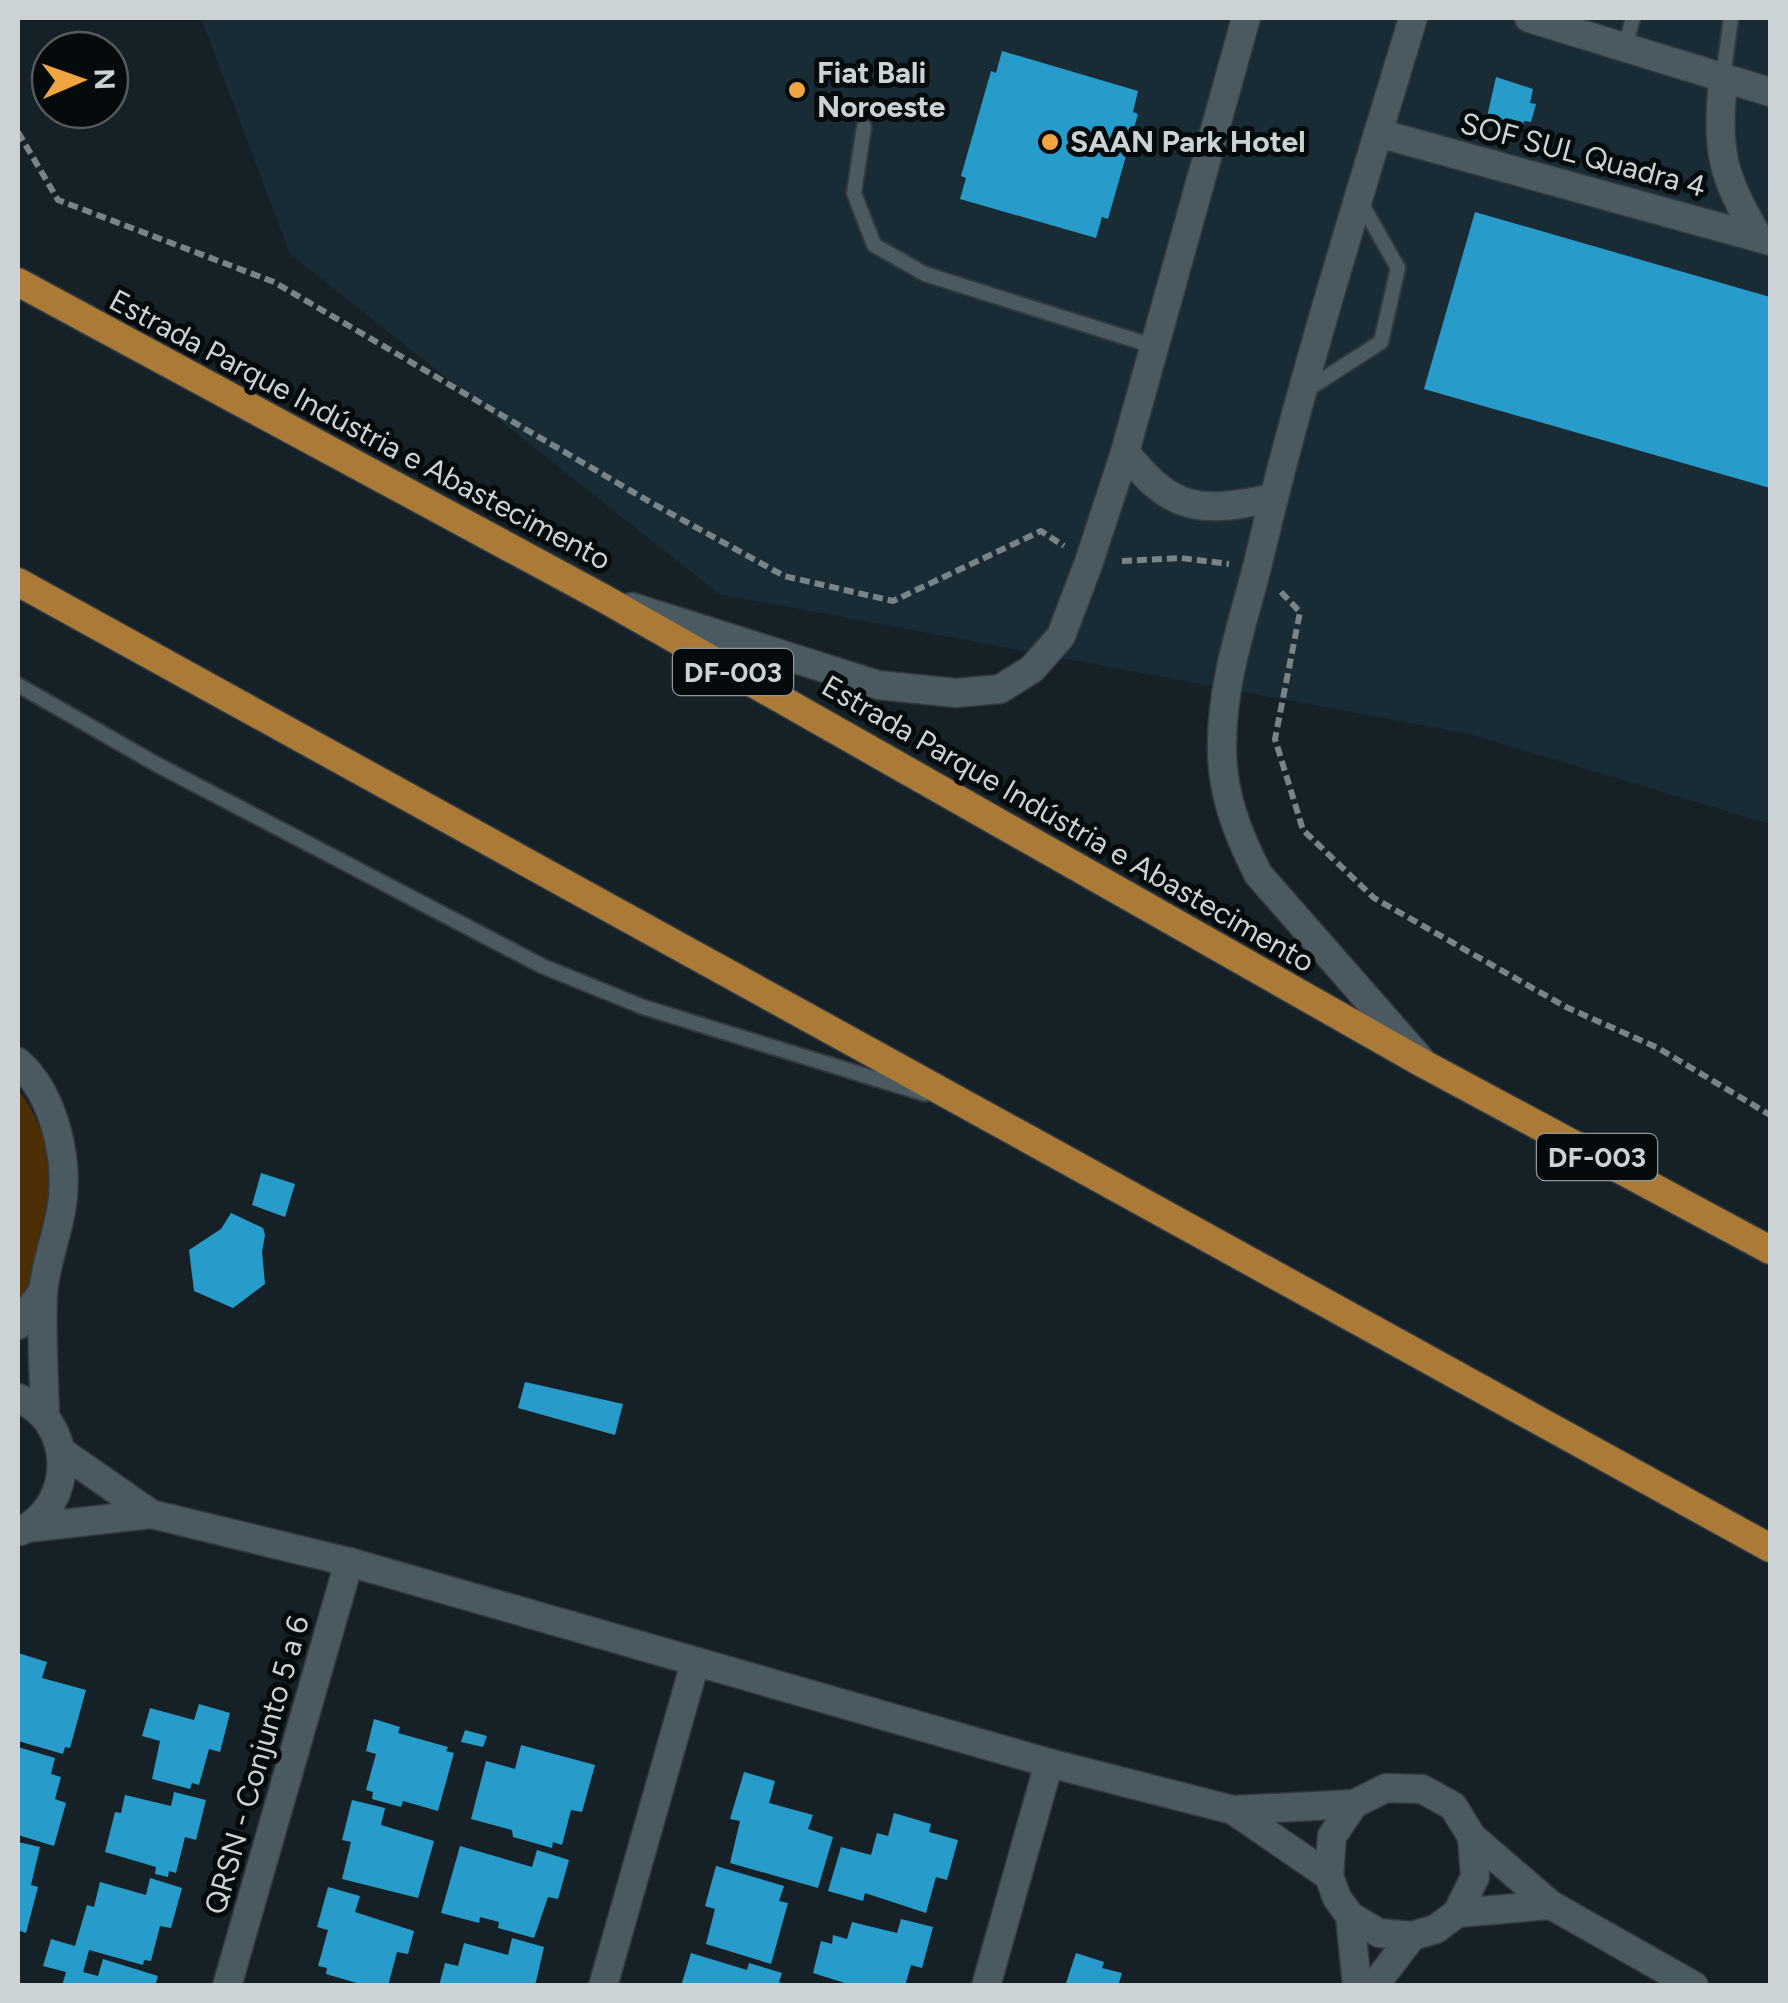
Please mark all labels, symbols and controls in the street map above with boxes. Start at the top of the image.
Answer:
north arrow [30,30,130,130]
place label: Fiat Bali Noroeste [817,54,946,125]
text: N [88,68,122,91]
marker: Fiat Bali Noroeste [786,79,808,101]
street label: SOF SUL Quadra 4 [1456,104,1710,205]
place label: SAAN Park Hotel [1070,123,1306,160]
marker: SAAN Park Hotel [1039,131,1061,153]
street label: Estrada Parque Indústria e Abastecimento [103,281,617,578]
road number: DF-003 [673,649,793,695]
street label: Estrada Parque Indústria e Abastecimento [815,667,1321,980]
road number: DF-003 [1537,1134,1657,1180]
street label: QRSN - Conjunto 5 a 6 [196,1611,317,1918]

